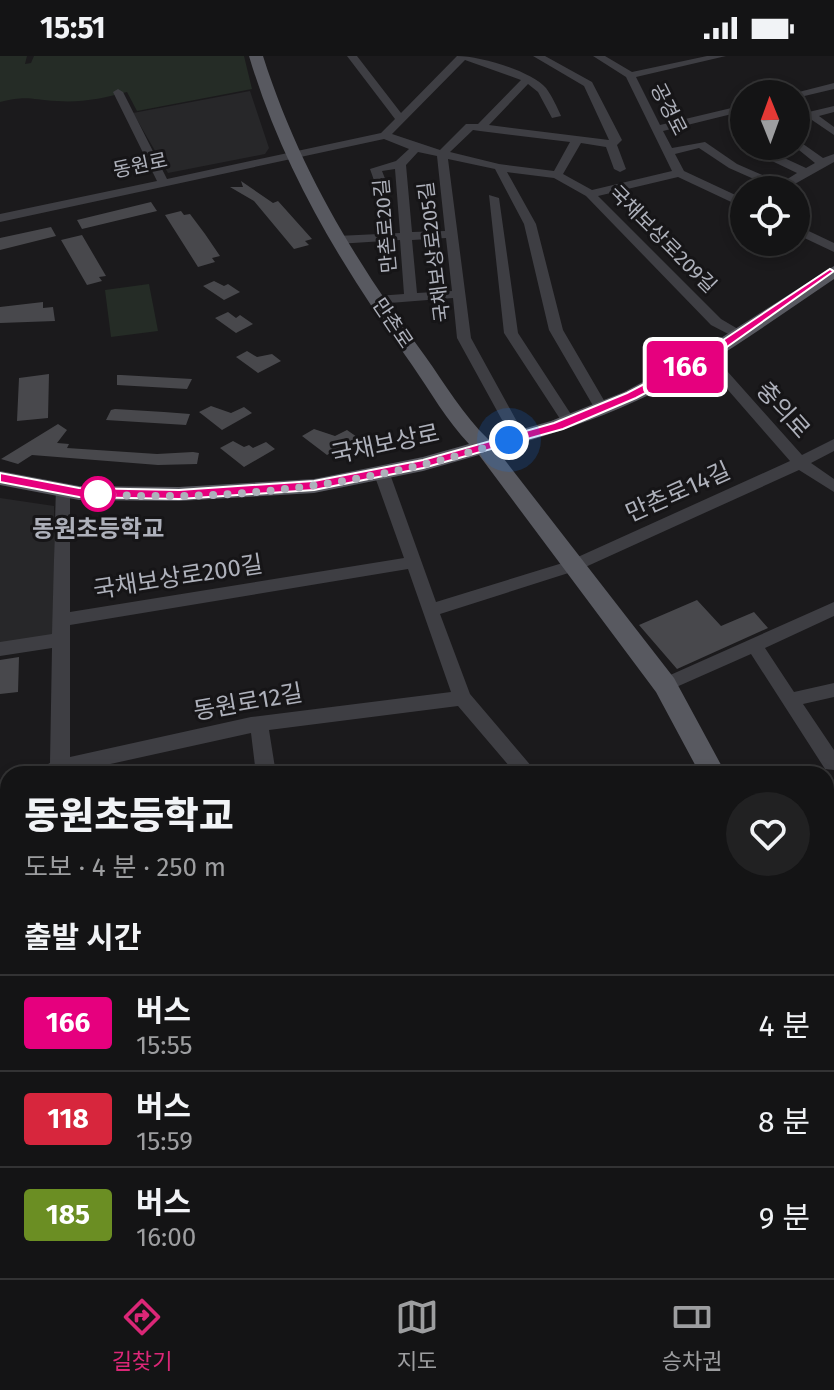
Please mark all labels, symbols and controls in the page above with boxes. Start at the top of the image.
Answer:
text: 15:51 [40,10,106,46]
street label: 공경로 [646,79,692,139]
north arrow [730,80,810,160]
map controls [730,80,810,256]
street label: 동원로 [111,148,169,182]
button: locate [730,176,810,256]
street label: 만촌로20길 [369,178,401,274]
street label: 국채보상로205길 [413,180,455,324]
street label: 국채보상로209길 [604,180,722,298]
street label: 만촌로 [368,293,418,353]
line badge: 166 [639,341,731,393]
text: 166 [663,350,707,383]
street label: 충의로 [750,376,816,444]
street label: 국채보상로 [328,419,442,469]
your location [489,420,529,460]
street label: 만촌로14길 [621,457,735,527]
marker: 동원초등학교 [81,477,115,511]
place label: 동원초등학교 [32,515,164,543]
street label: 국채보상로200길 [91,550,265,604]
street label: 동원로12길 [191,679,305,725]
button: heart [726,792,810,876]
text: 동원초등학교 [24,793,234,839]
text: 도보 · 4 분 · 250 m [24,852,226,883]
text: 출발 시간 [24,920,142,956]
text: 버스 [136,993,191,1029]
text: 166 [46,1006,90,1039]
text: 4 분 [758,1008,810,1044]
text: 15:55 [136,1030,193,1061]
text: 버스 [136,1089,191,1125]
text: 118 [47,1102,89,1135]
text: 8 분 [758,1104,810,1140]
text: 15:59 [136,1126,193,1157]
text: 버스 [136,1185,191,1221]
text: 185 [46,1198,90,1231]
text: 9 분 [759,1200,810,1236]
text: 16:00 [136,1222,196,1253]
tab: 길찾기 [111,1295,172,1375]
tab: 지도 [395,1295,439,1375]
tab: 승차권 [662,1295,723,1375]

